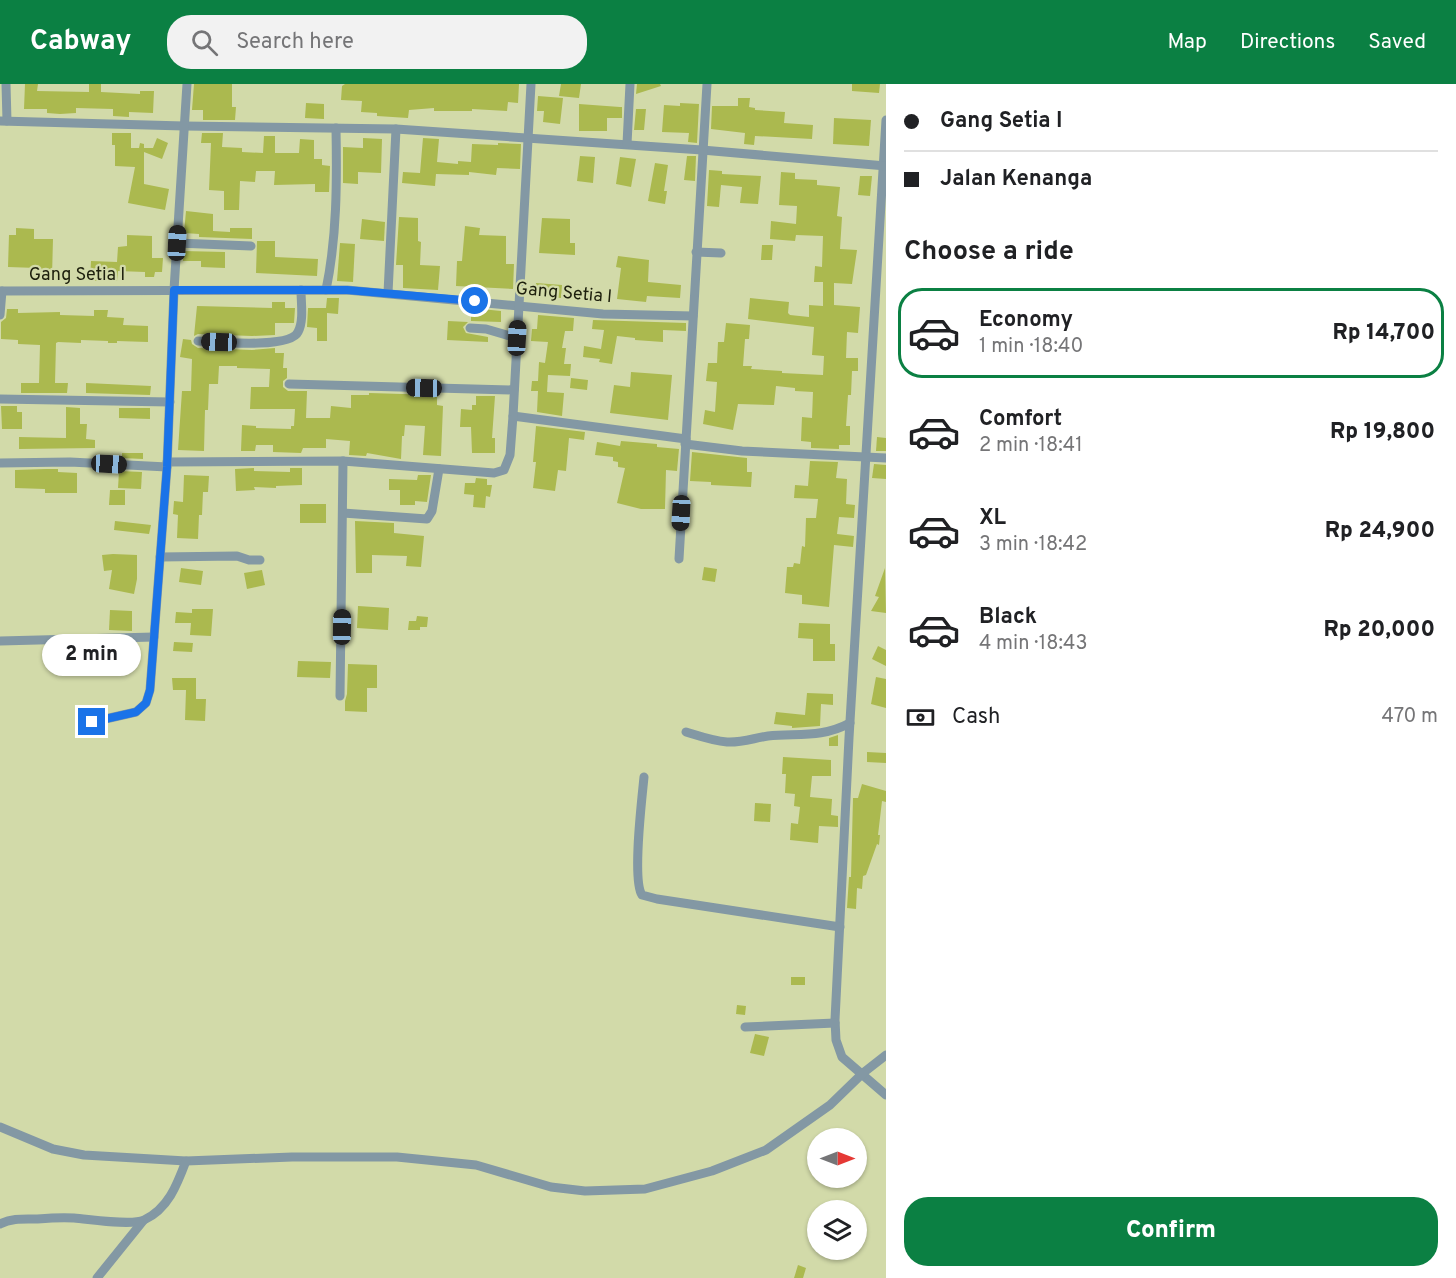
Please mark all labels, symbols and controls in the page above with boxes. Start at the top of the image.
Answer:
search box [167,15,587,69]
text: Cabway [30,24,131,60]
icon: search [188,26,221,59]
text: Search here [236,29,354,56]
text: Map [1167,29,1207,56]
text: Directions [1240,29,1335,56]
text: Saved [1368,29,1426,56]
text: Gang Setia I [940,108,1063,135]
text: Jalan Kenanga [940,166,1092,193]
car [167,225,187,261]
text: Choose a ride [904,235,1074,269]
street label: Gang Setia I [29,264,125,287]
street label: Gang Setia I [515,278,613,309]
route start [461,287,488,314]
icon: car [907,306,961,360]
text: Economy [979,307,1073,334]
car [507,320,527,356]
text: Rp 14,700 [1332,320,1435,347]
car [201,332,237,352]
text: 1 min · 18:40 [979,334,1083,360]
car [406,379,442,397]
icon: car [907,405,961,459]
text: Comfort [979,406,1062,433]
text: Rp 19,800 [1330,419,1435,446]
text: 2 min · 18:41 [979,433,1083,459]
car [91,454,127,474]
car [671,495,691,531]
icon: car [907,504,961,558]
text: XL [979,505,1006,532]
text: Rp 24,900 [1325,518,1435,545]
text: 3 min · 18:42 [979,532,1087,558]
icon: car [907,603,961,657]
text: Black [979,604,1037,631]
car [333,609,351,645]
text: Rp 20,000 [1323,617,1435,644]
text: 4 min · 18:43 [979,631,1087,657]
callout: 2 min [42,635,142,677]
text: 2 min [65,642,118,668]
icon: cash [904,701,937,734]
text: Cash [952,704,1001,731]
text: 470 m [1381,704,1438,730]
route end [78,708,105,735]
north arrow [807,1128,867,1188]
map controls [807,1128,867,1260]
button: Confirm [904,1197,1438,1266]
button: layers [807,1200,867,1260]

